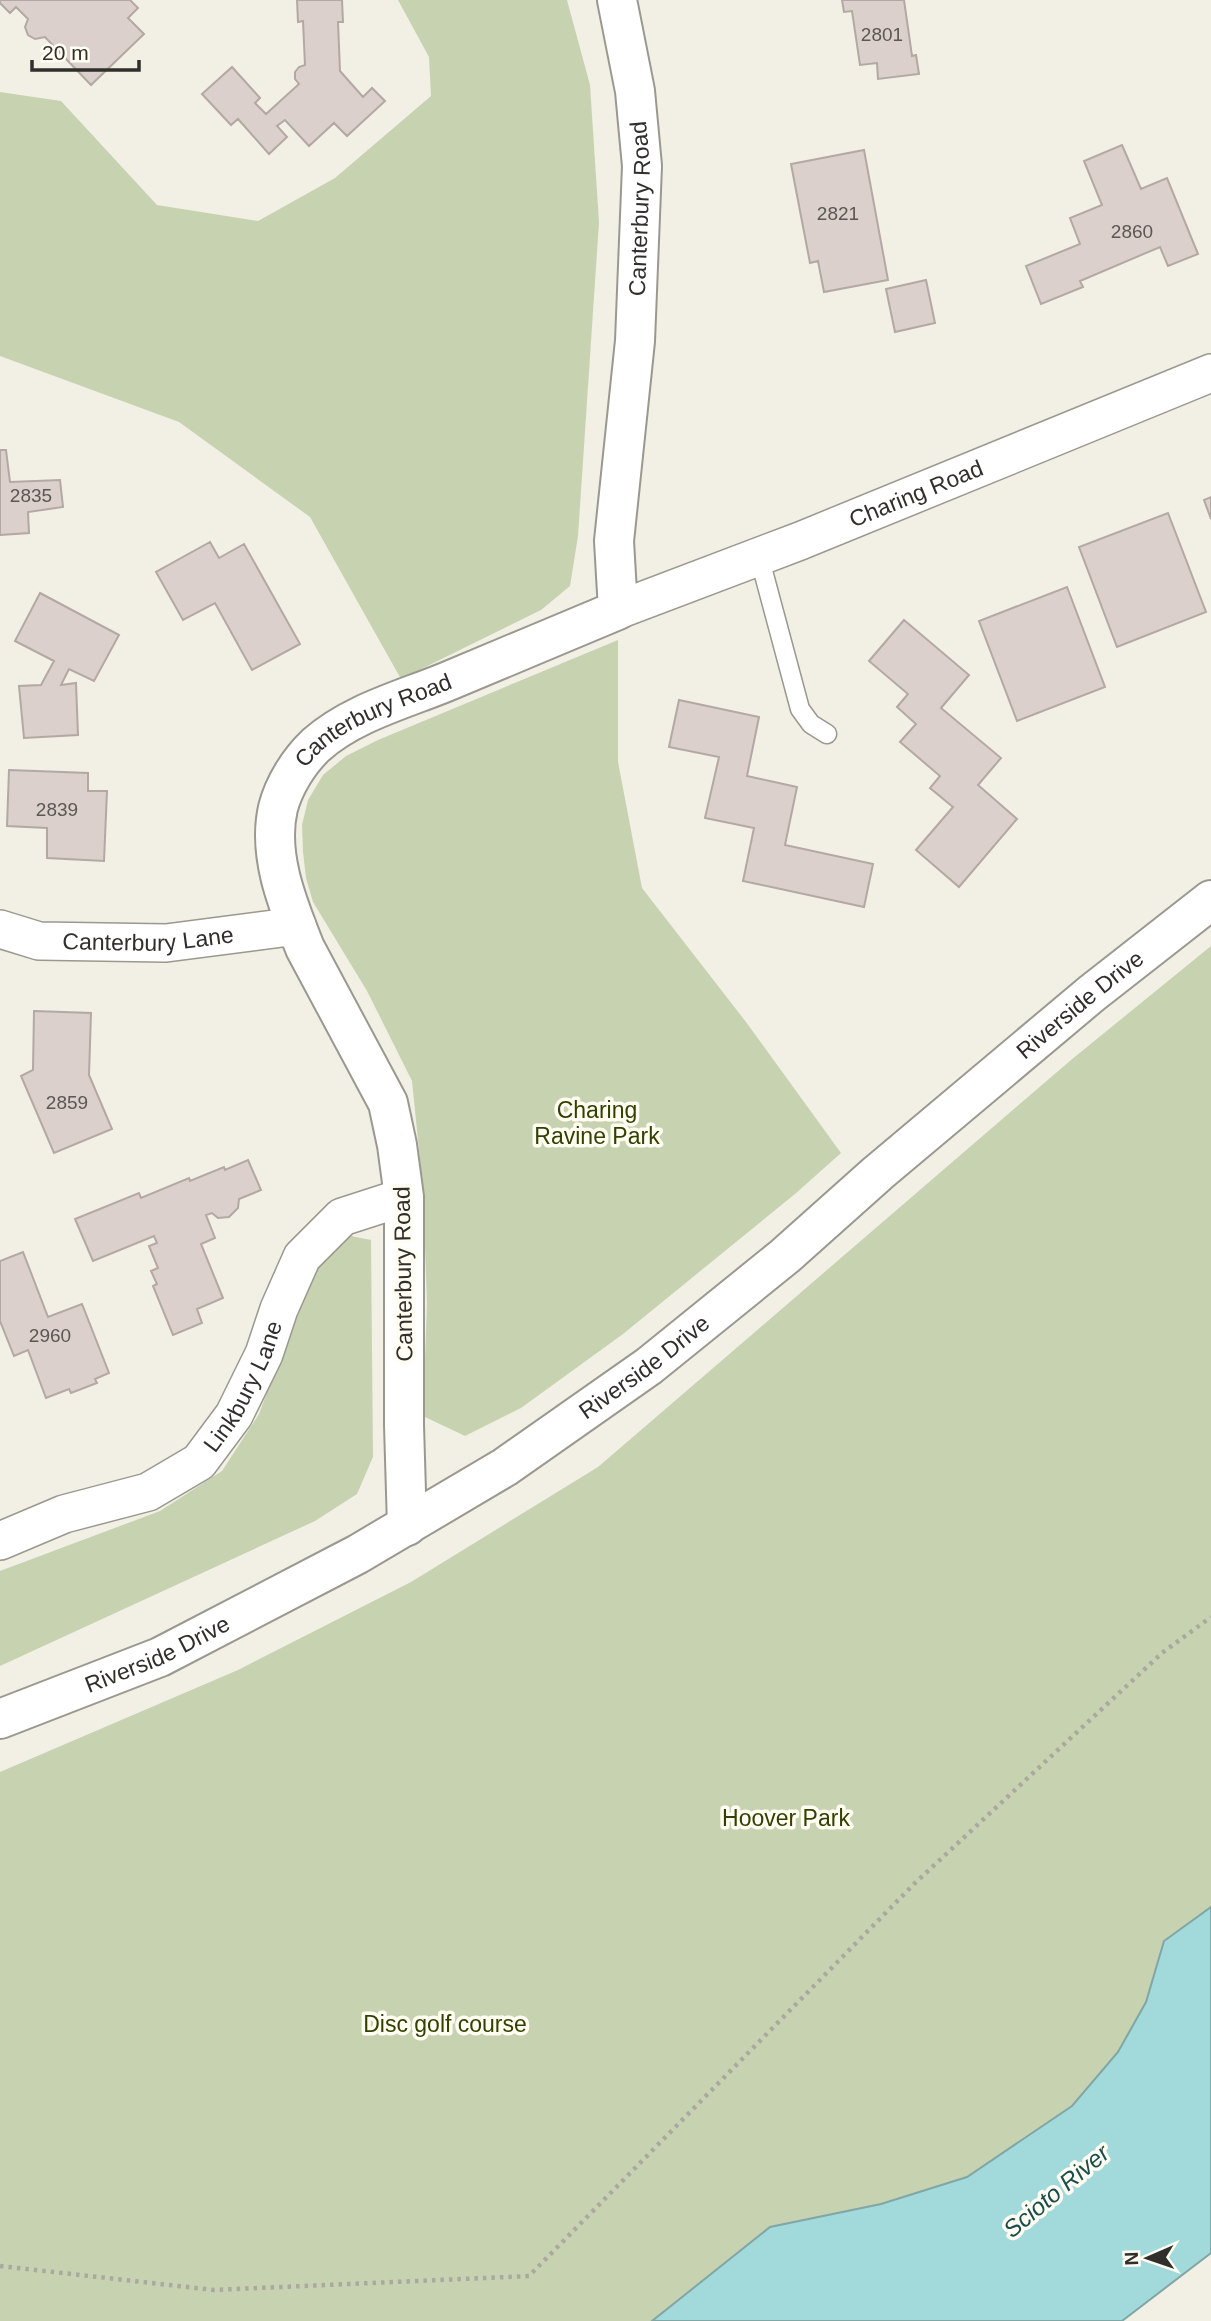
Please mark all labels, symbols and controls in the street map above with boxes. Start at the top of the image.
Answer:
house number: 2801 [861,24,903,45]
scale bar [32,28,138,72]
text: 20 m [42,41,89,64]
street label: Canterbury Road [624,120,655,297]
house number: 2821 [817,203,859,224]
house number: 2860 [1111,221,1153,242]
street label: Charing Road [845,455,987,532]
house number: 2835 [10,485,52,506]
street label: Canterbury Road [289,668,455,772]
house number: 2839 [36,799,78,820]
street label: Canterbury Lane [62,921,235,956]
street label: Riverside Drive [1011,945,1148,1064]
house number: 2859 [46,1092,88,1113]
park label: Charing Ravine Park [534,1097,660,1149]
street label: Canterbury Road [388,1186,418,1362]
street label: Riverside Drive [574,1310,714,1424]
street label: Linkbury Lane [198,1317,287,1457]
house number: 2960 [29,1325,71,1346]
street label: Riverside Drive [81,1610,234,1698]
park label: Hoover Park [722,1805,850,1831]
park label: Disc golf course [363,2011,527,2037]
water label: Scioto River [998,2138,1115,2243]
north arrow [1113,2223,1183,2293]
text: N [1121,2251,1142,2266]

